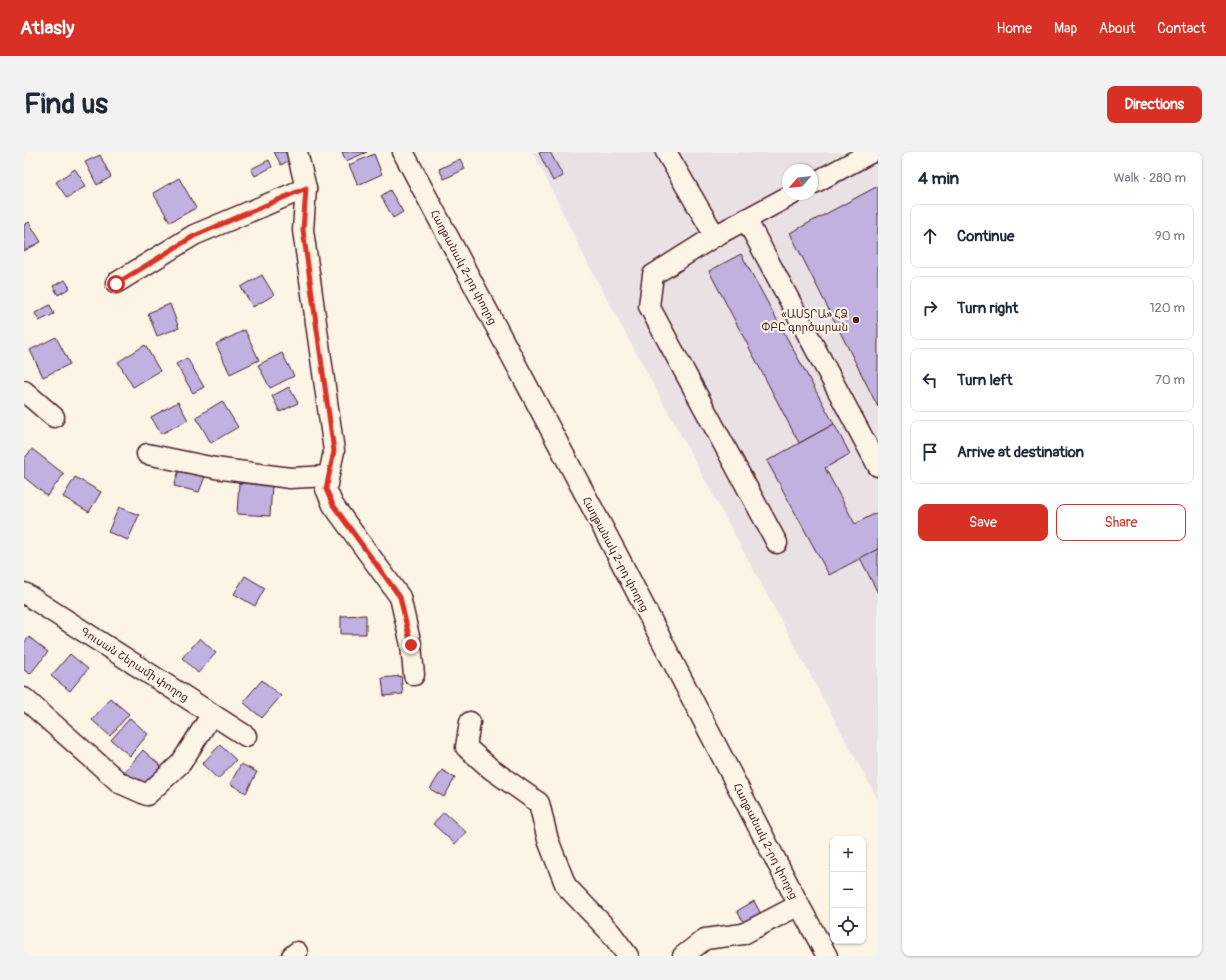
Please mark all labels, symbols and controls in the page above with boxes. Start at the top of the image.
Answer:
text: Atlasly [20,16,74,40]
text: Home [997,20,1032,37]
text: Map [1054,20,1077,37]
text: About [1099,20,1135,37]
text: Contact [1157,20,1206,37]
button: Directions [1107,86,1202,123]
text: Find us [24,87,108,122]
north arrow [782,164,818,200]
text: 4 min [918,168,959,189]
text: Walk · 280 m [1113,170,1186,186]
street label: Հաղթանակ 2-րդ փողոց [428,207,499,327]
icon: ahead [919,225,941,247]
text: Continue [957,227,1015,246]
text: 90 m [1155,228,1185,244]
route start [107,275,125,293]
icon: right [919,297,941,319]
text: Turn right [957,299,1018,318]
text: 120 m [1149,300,1185,316]
place label: «ԱՍՏՐԱ» ՀՁ ՓԲԸ գործարան [761,308,848,334]
marker: «ԱՍՏՐԱ» ՀՁ ՓԲԸ գործարան [851,315,861,325]
icon: left [919,369,941,391]
text: Turn left [957,371,1013,390]
text: 70 m [1155,372,1185,388]
icon: arrive [919,441,941,463]
text: Arrive at destination [957,443,1084,462]
street label: Հաղթանակ 2-րդ փողոց [580,494,651,614]
button: Save [918,504,1048,541]
button: Share [1056,504,1186,541]
street label: Գուսան Շերամի փողոց [78,625,191,704]
route end [402,636,420,654]
street label: Հաղթանակ 2-րդ փողոց [731,781,800,901]
map controls [830,836,866,944]
button: + [830,836,866,872]
button: − [830,872,866,908]
button: locate [830,908,866,944]

